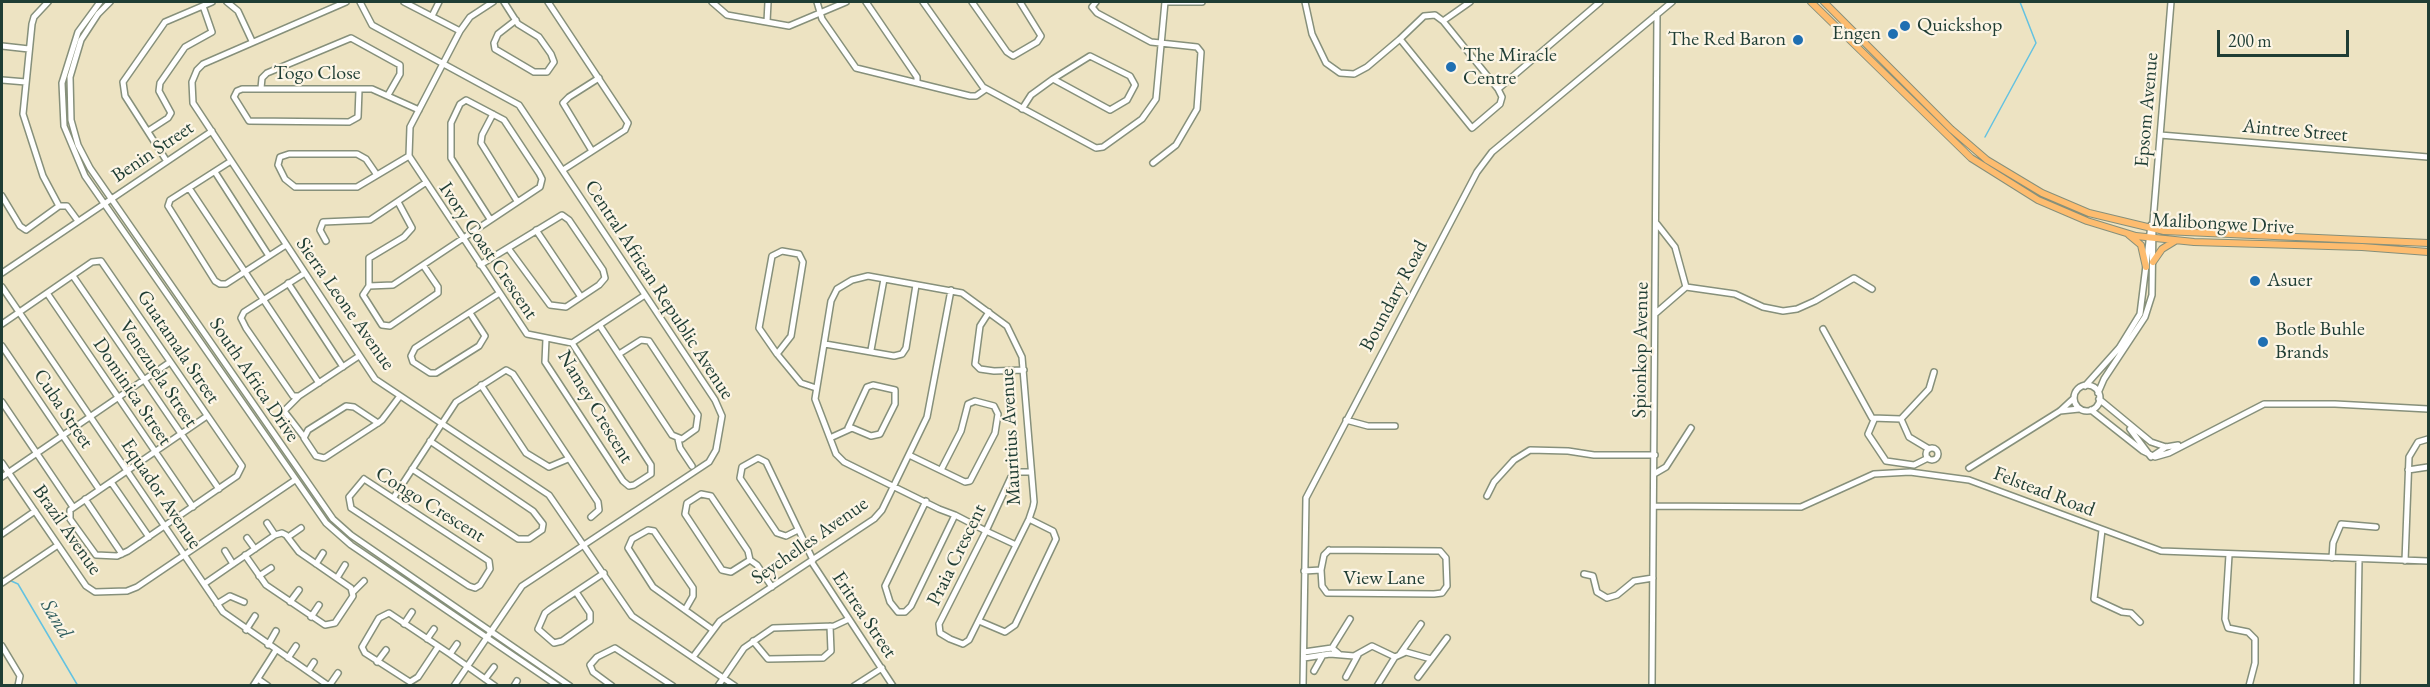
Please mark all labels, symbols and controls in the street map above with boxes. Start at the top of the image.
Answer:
place label: Quickshop [1917,14,2002,38]
scale bar [2220,18,2352,56]
marker: Quickshop [1898,19,1912,33]
place label: Engen [1832,22,1881,46]
marker: Engen [1886,27,1900,41]
place label: The Red Baron [1668,28,1786,52]
text: 200 m [2228,29,2272,52]
marker: The Red Baron [1791,33,1805,47]
place label: The Miracle Centre [1463,44,1557,91]
street label: Epsom Avenue [2130,52,2164,168]
marker: The Miracle Centre [1444,60,1458,74]
street label: Togo Close [274,62,360,86]
street label: Aintree Street [2241,114,2349,148]
street label: Benin Street [108,116,198,188]
street label: Central African Republic Avenue [579,176,739,404]
street label: Ivory Coast Crescent [433,178,543,324]
street label: Malibongwe Drive [2151,208,2295,240]
street label: Sierra Leone Avenue [290,233,400,375]
street label: Boundary Road [1355,236,1433,356]
place label: Asuer [2267,269,2312,293]
marker: Asuer [2248,274,2262,288]
street label: Spionkop Avenue [1628,282,1654,418]
street label: Guatamala Street [131,286,225,408]
street label: South Africa Drive [204,313,304,447]
street label: Venezuela Street [113,316,203,432]
place label: Botle Buhle Brands [2275,318,2365,365]
street label: Dominica Street [87,334,177,450]
marker: Botle Buhle Brands [2256,335,2270,349]
street label: Namey Crescent [552,346,638,468]
street label: Cuba Street [28,365,98,453]
street label: Mauritius Avenue [995,368,1027,506]
street label: Equador Avenue [115,434,207,554]
street label: Congo Crescent [371,462,489,548]
street label: Felstead Road [1990,462,2098,522]
street label: Brazil Avenue [27,480,107,580]
street label: Seychelles Avenue [747,492,873,590]
street label: Praia Crescent [922,500,992,610]
street label: Eritrea Street [826,567,902,663]
street label: View Lane [1343,567,1425,591]
water label: Sand [34,595,78,643]

